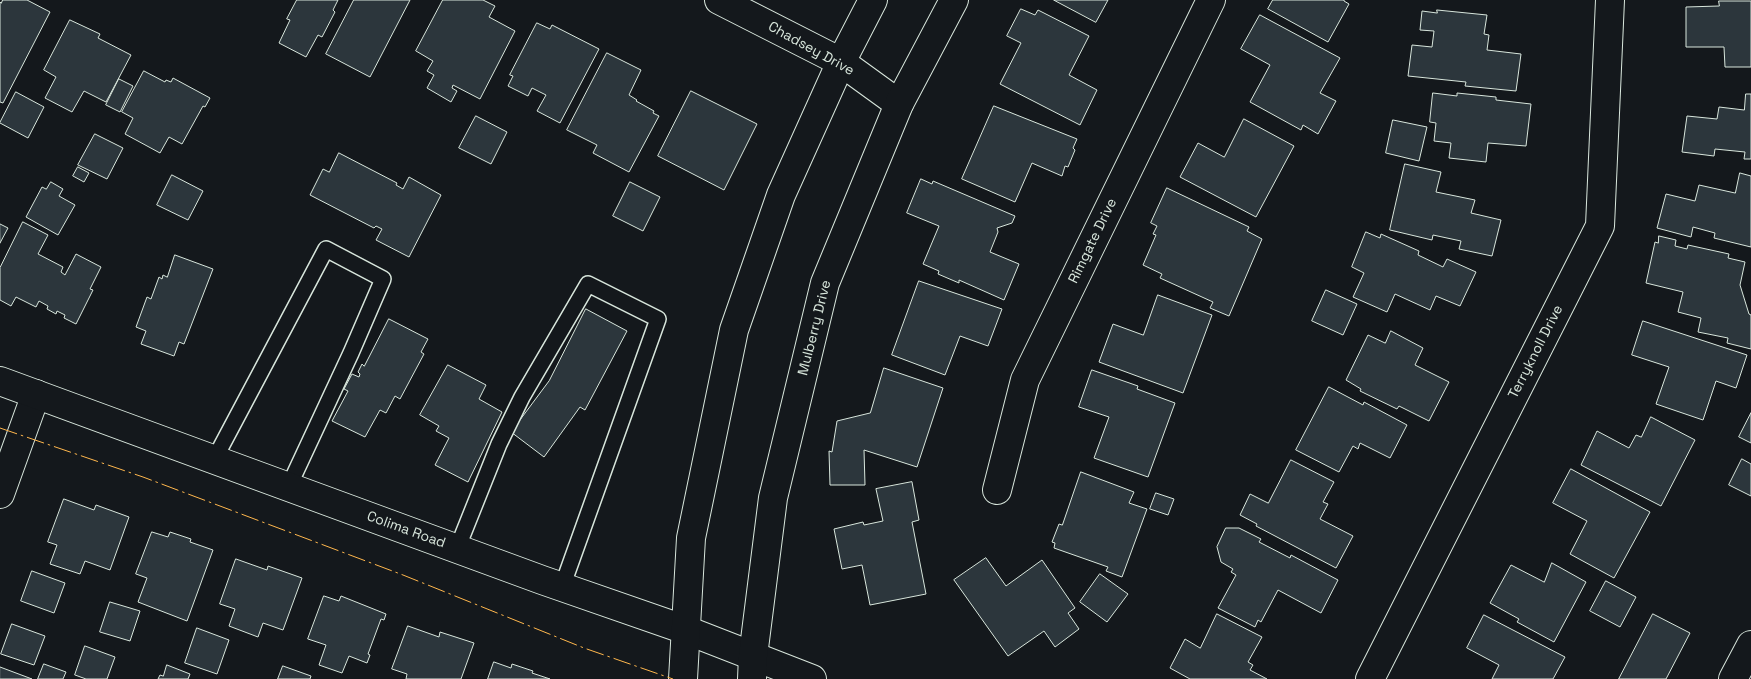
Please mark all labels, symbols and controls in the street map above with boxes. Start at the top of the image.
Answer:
street label: Chadsey Drive [765,18,857,80]
street label: Rimgate Drive [1065,196,1121,286]
street label: Mulberry Drive [795,279,835,377]
street label: Terryknoll Drive [1505,302,1567,402]
street label: Colima Road [364,508,448,552]

